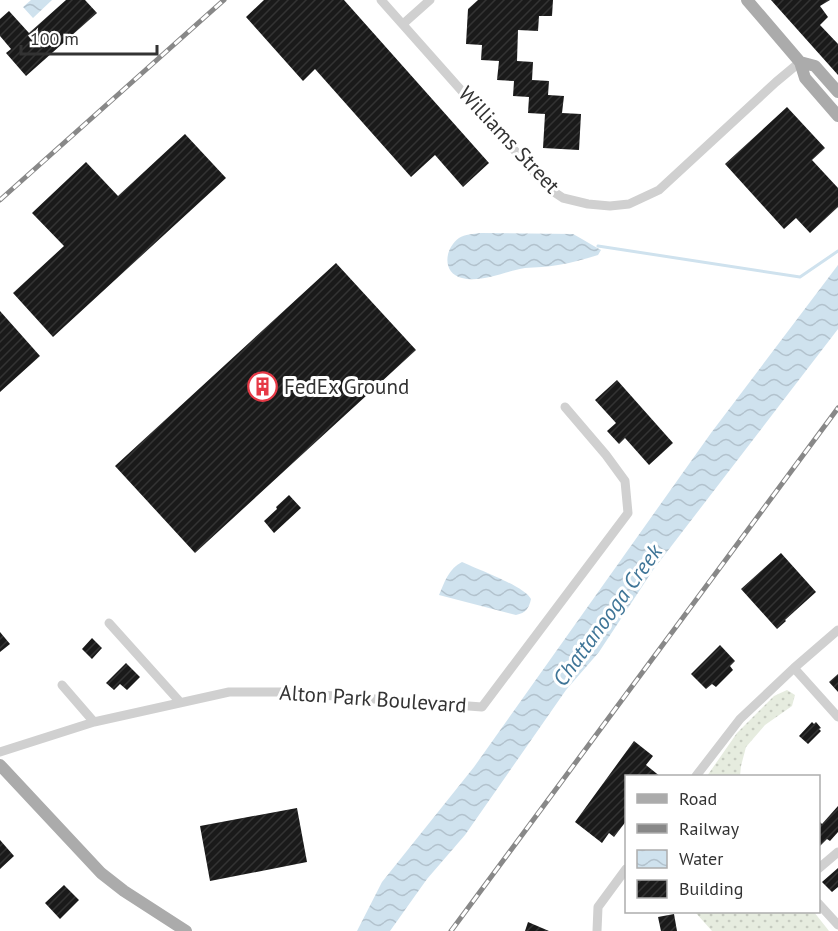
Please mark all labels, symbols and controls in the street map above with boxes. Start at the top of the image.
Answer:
scale bar [21,18,158,56]
text: 100 m [30,27,79,50]
street label: Williams Street [453,81,566,199]
building icon: FedEx Ground [247,371,279,403]
place label: FedEx Ground [284,373,409,400]
water label: Chattanooga Creek [546,538,669,691]
street label: Alton Park Boulevard [279,678,467,719]
legend [625,775,820,913]
text: Road [679,787,717,810]
text: Railway [679,817,740,840]
text: Water [679,847,723,870]
text: Building [679,877,743,900]

